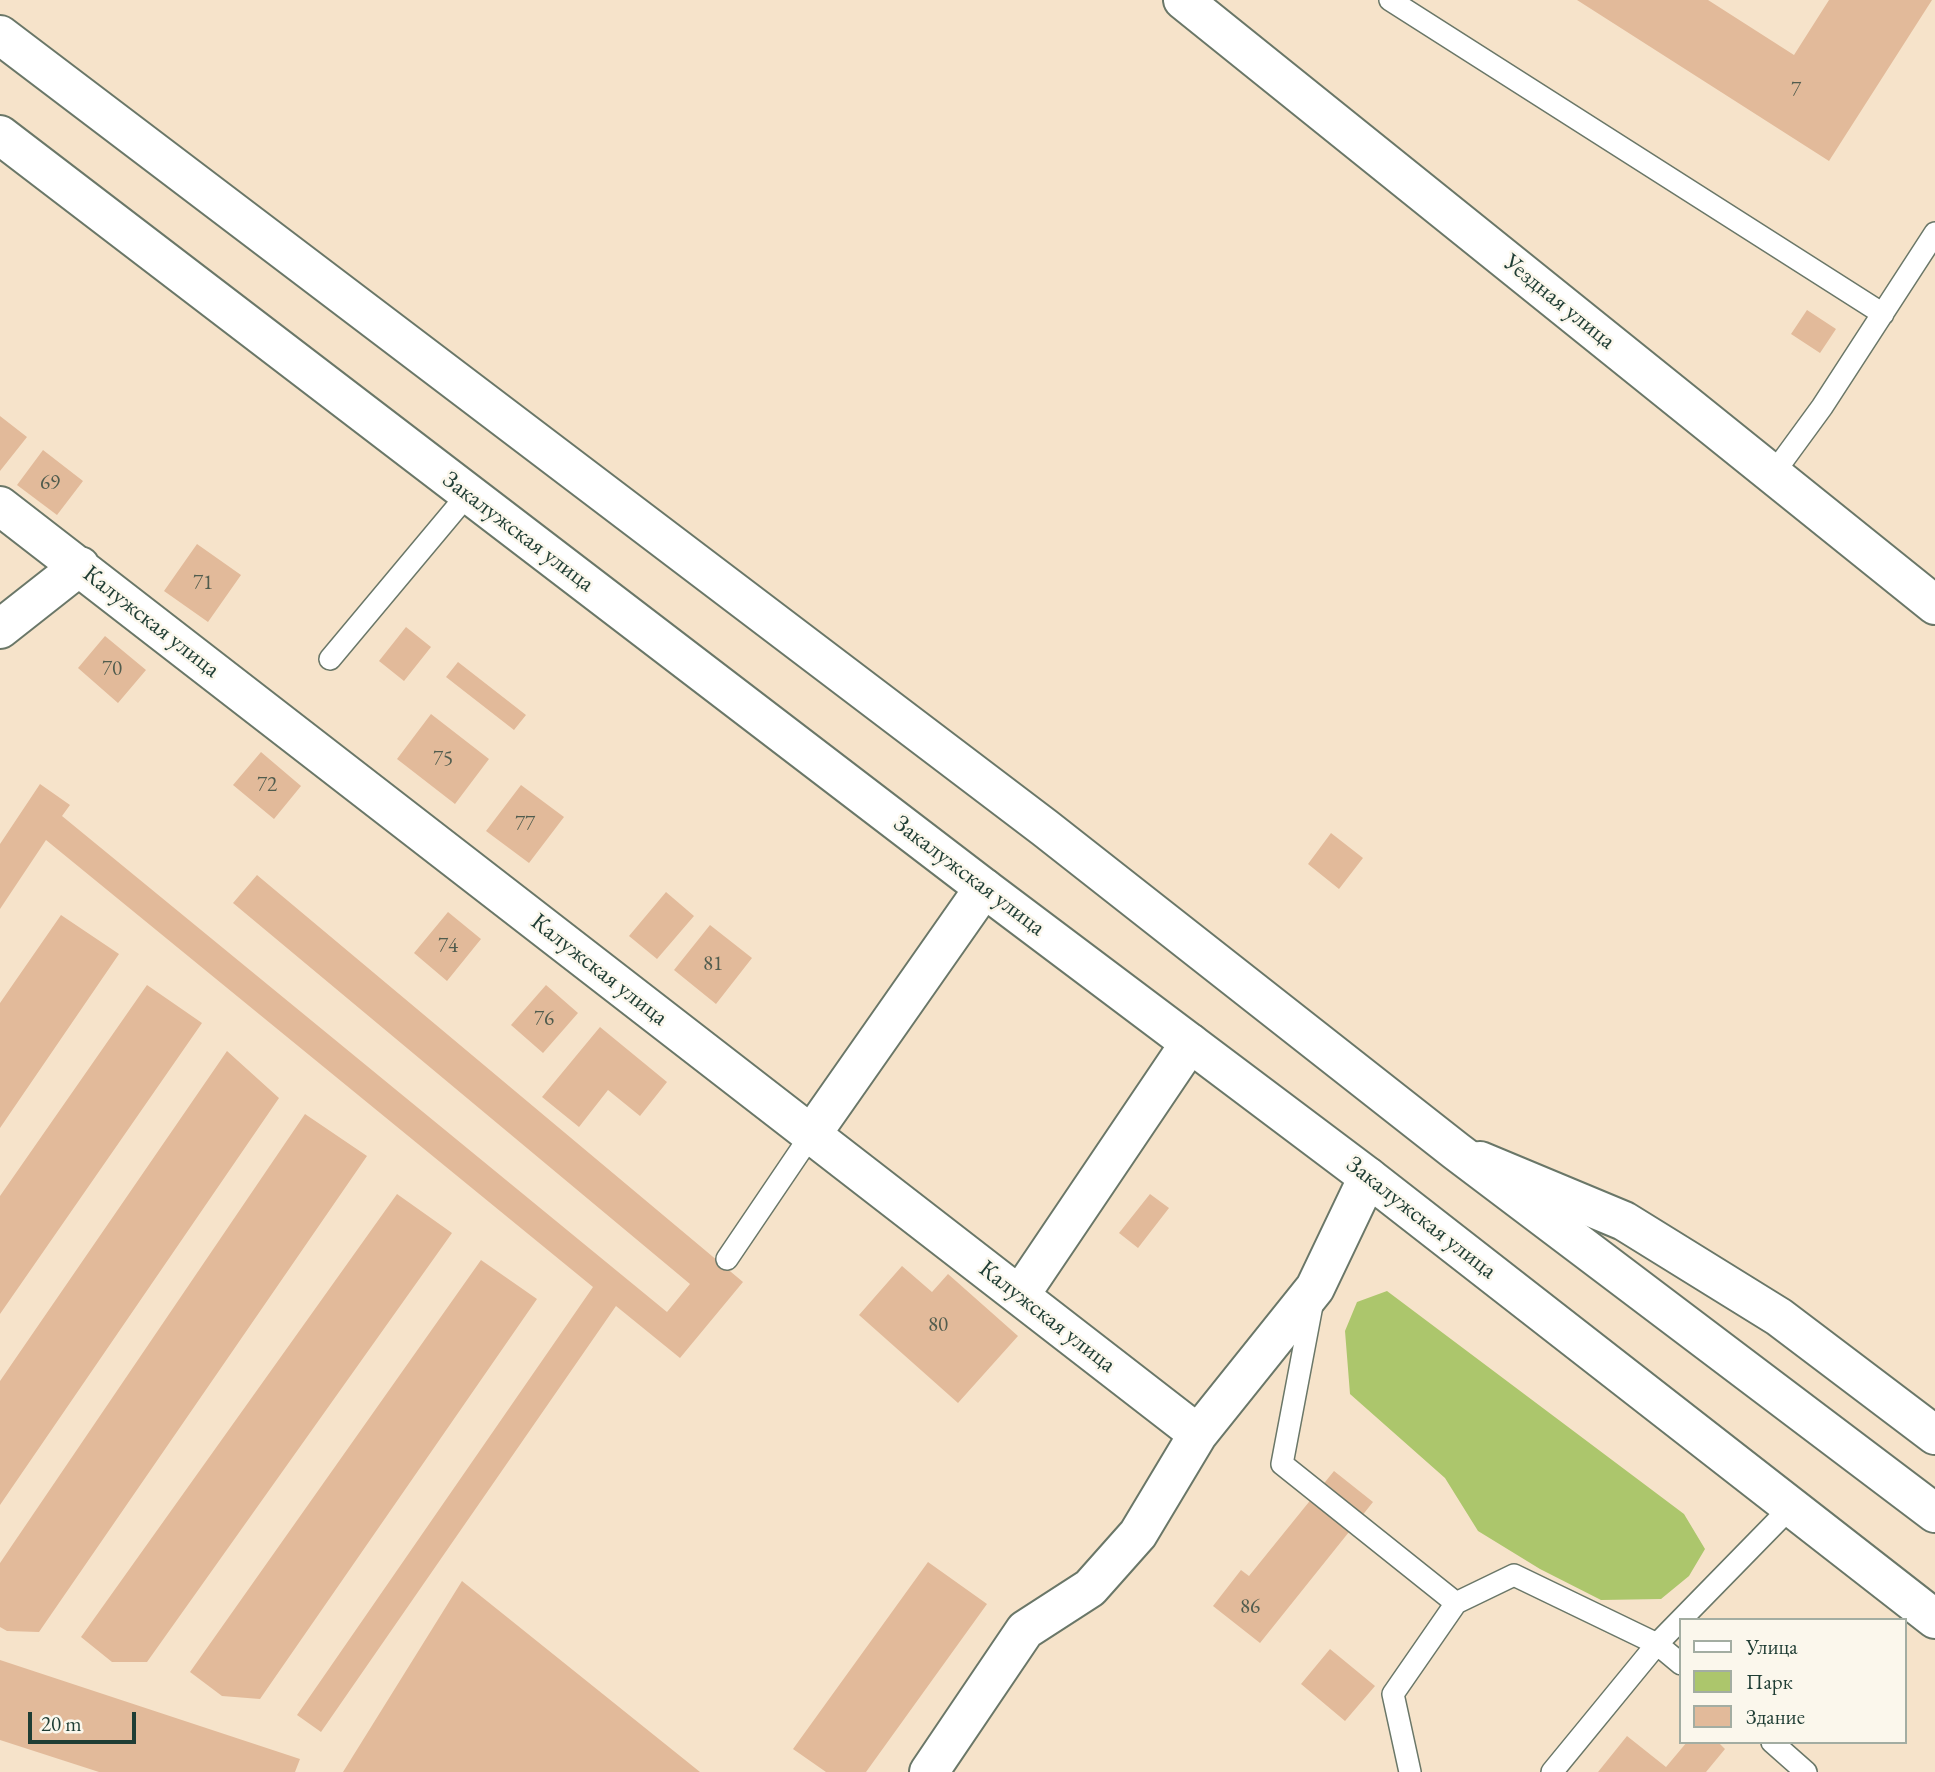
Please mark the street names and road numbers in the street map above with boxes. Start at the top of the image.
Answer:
street label: Уездная улица [1497,248,1621,356]
street label: Закалужская улица [436,466,600,598]
street label: Калужская улица [77,560,225,684]
street label: Закалужская улица [887,810,1051,942]
street label: Калужская улица [525,908,673,1032]
street label: Закалужская улица [1340,1150,1502,1286]
street label: Калужская улица [973,1255,1121,1379]

